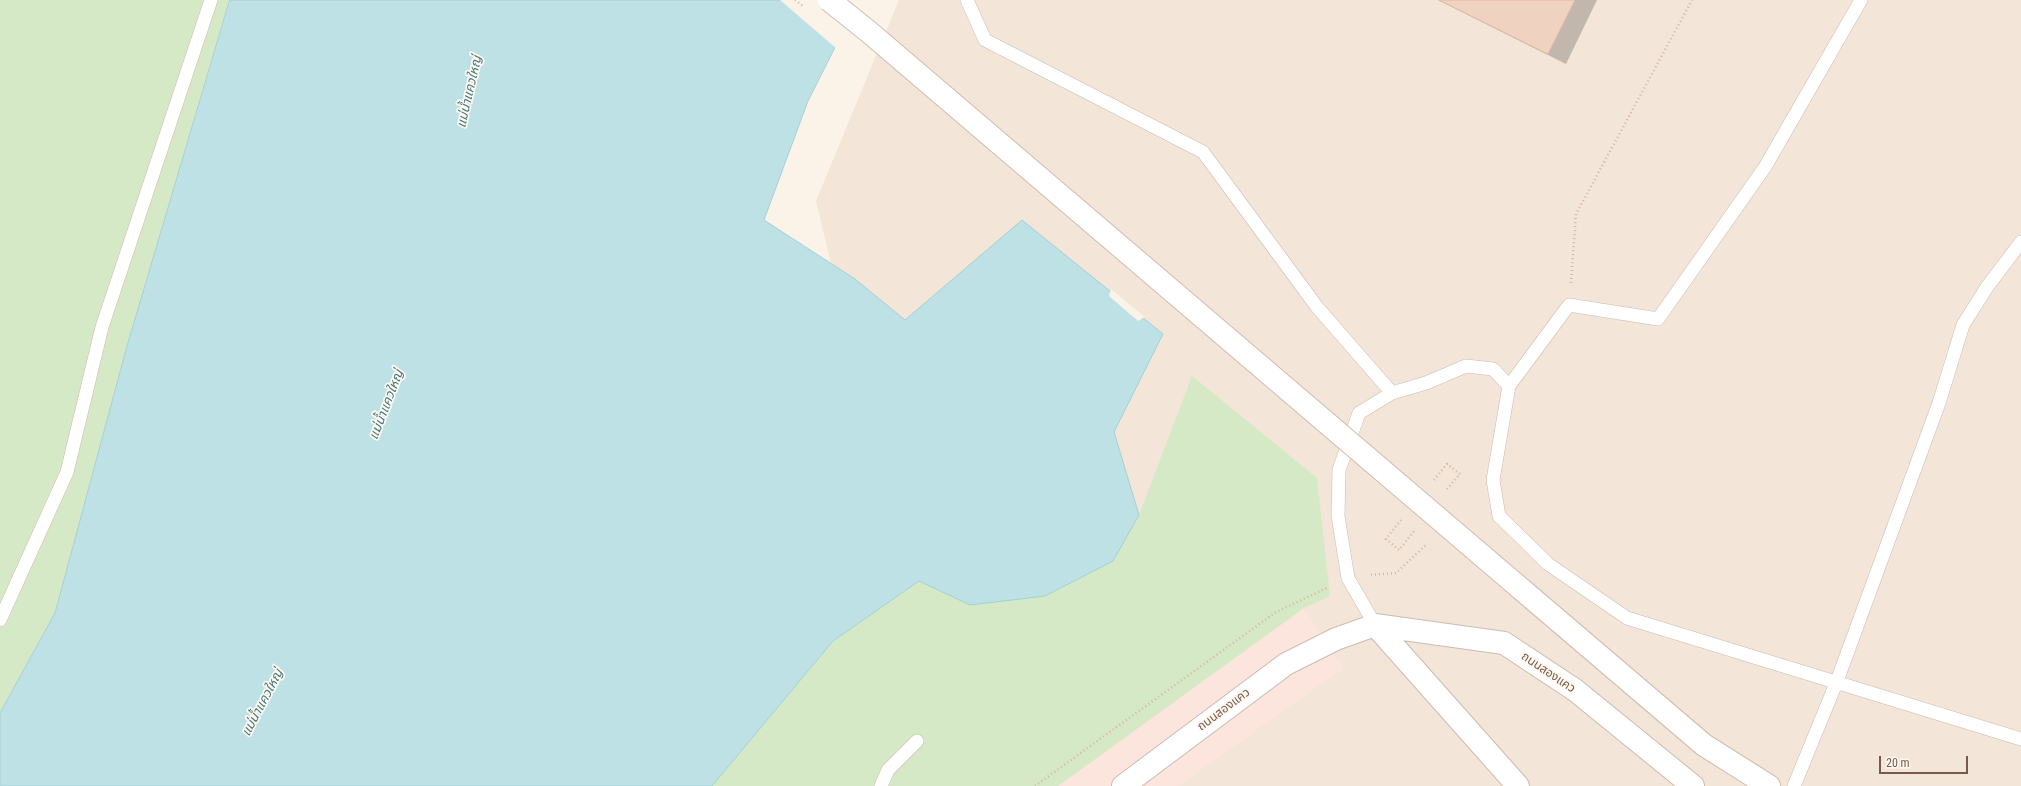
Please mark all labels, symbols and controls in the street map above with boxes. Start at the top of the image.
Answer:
water label: แม่น้ำแควใหญ่ [454,54,486,130]
water label: แม่น้ำแควใหญ่ [367,368,407,442]
street label: ถนนสองแคว [1518,650,1578,696]
water label: แม่น้ำแควใหญ่ [239,667,287,739]
street label: ถนนสองแคว [1195,686,1253,734]
scale bar [1881,748,1970,774]
text: 20 m [1886,756,1910,770]

